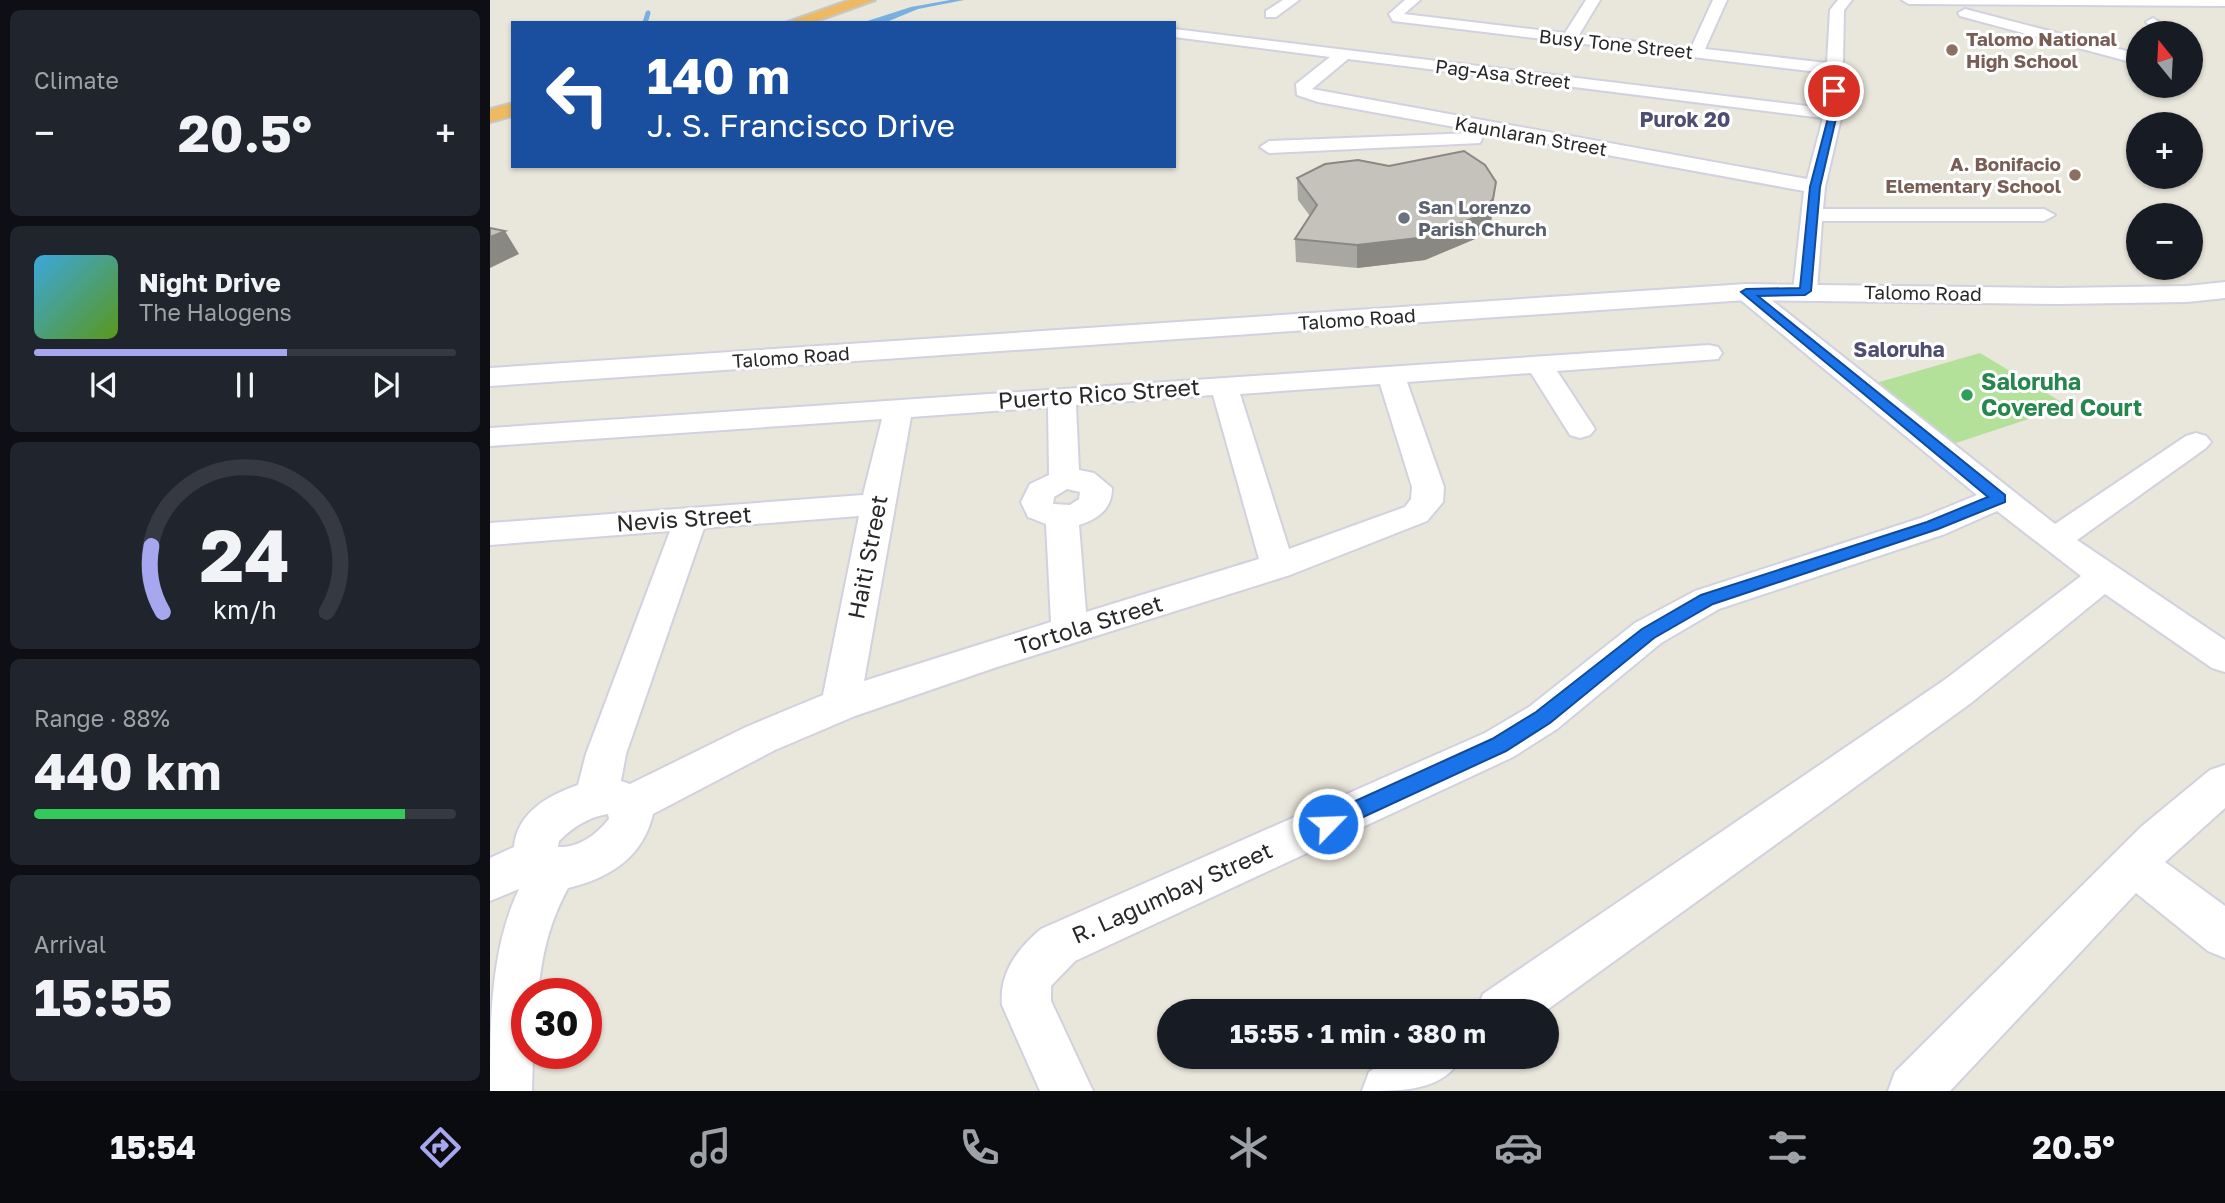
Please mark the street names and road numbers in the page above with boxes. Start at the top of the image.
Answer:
street label: Busy Tone Street [1538,24,1694,63]
street label: Pag-Asa Street [1434,54,1572,93]
street label: Kaunlaran Street [1453,111,1609,160]
street label: Talomo Road [1864,280,1982,305]
street label: Talomo Road [1297,303,1416,334]
street label: Talomo Road [731,341,850,372]
street label: Puerto Rico Street [997,372,1201,414]
street label: Haiti Street [841,492,893,621]
street label: Nevis Street [615,499,752,537]
street label: Tortola Street [1012,588,1166,660]
street label: R. Lagumbay Street [1067,835,1276,949]

